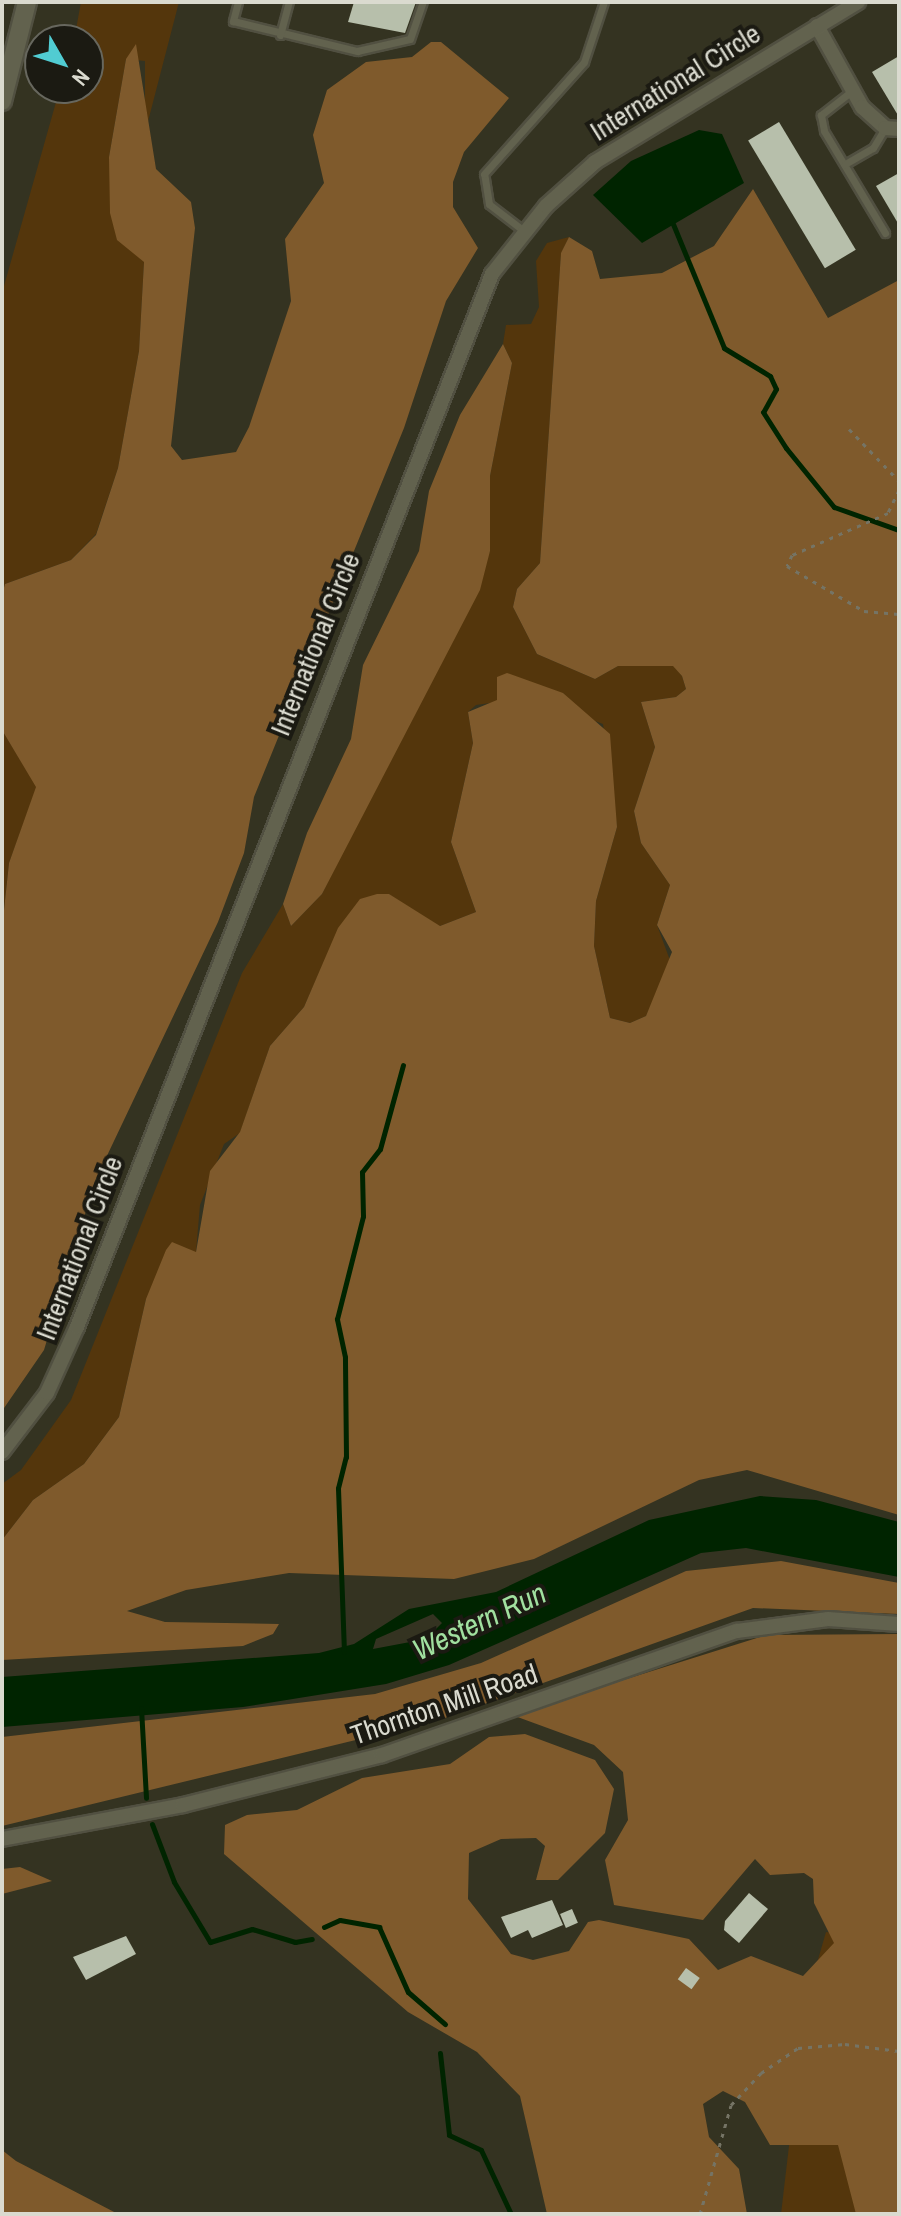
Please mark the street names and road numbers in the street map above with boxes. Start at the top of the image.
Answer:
street label: International Circle [584,16,766,148]
street label: International Circle [263,548,367,740]
street label: International Circle [29,1151,129,1345]
street label: Thornton Mill Road [346,1656,542,1752]

